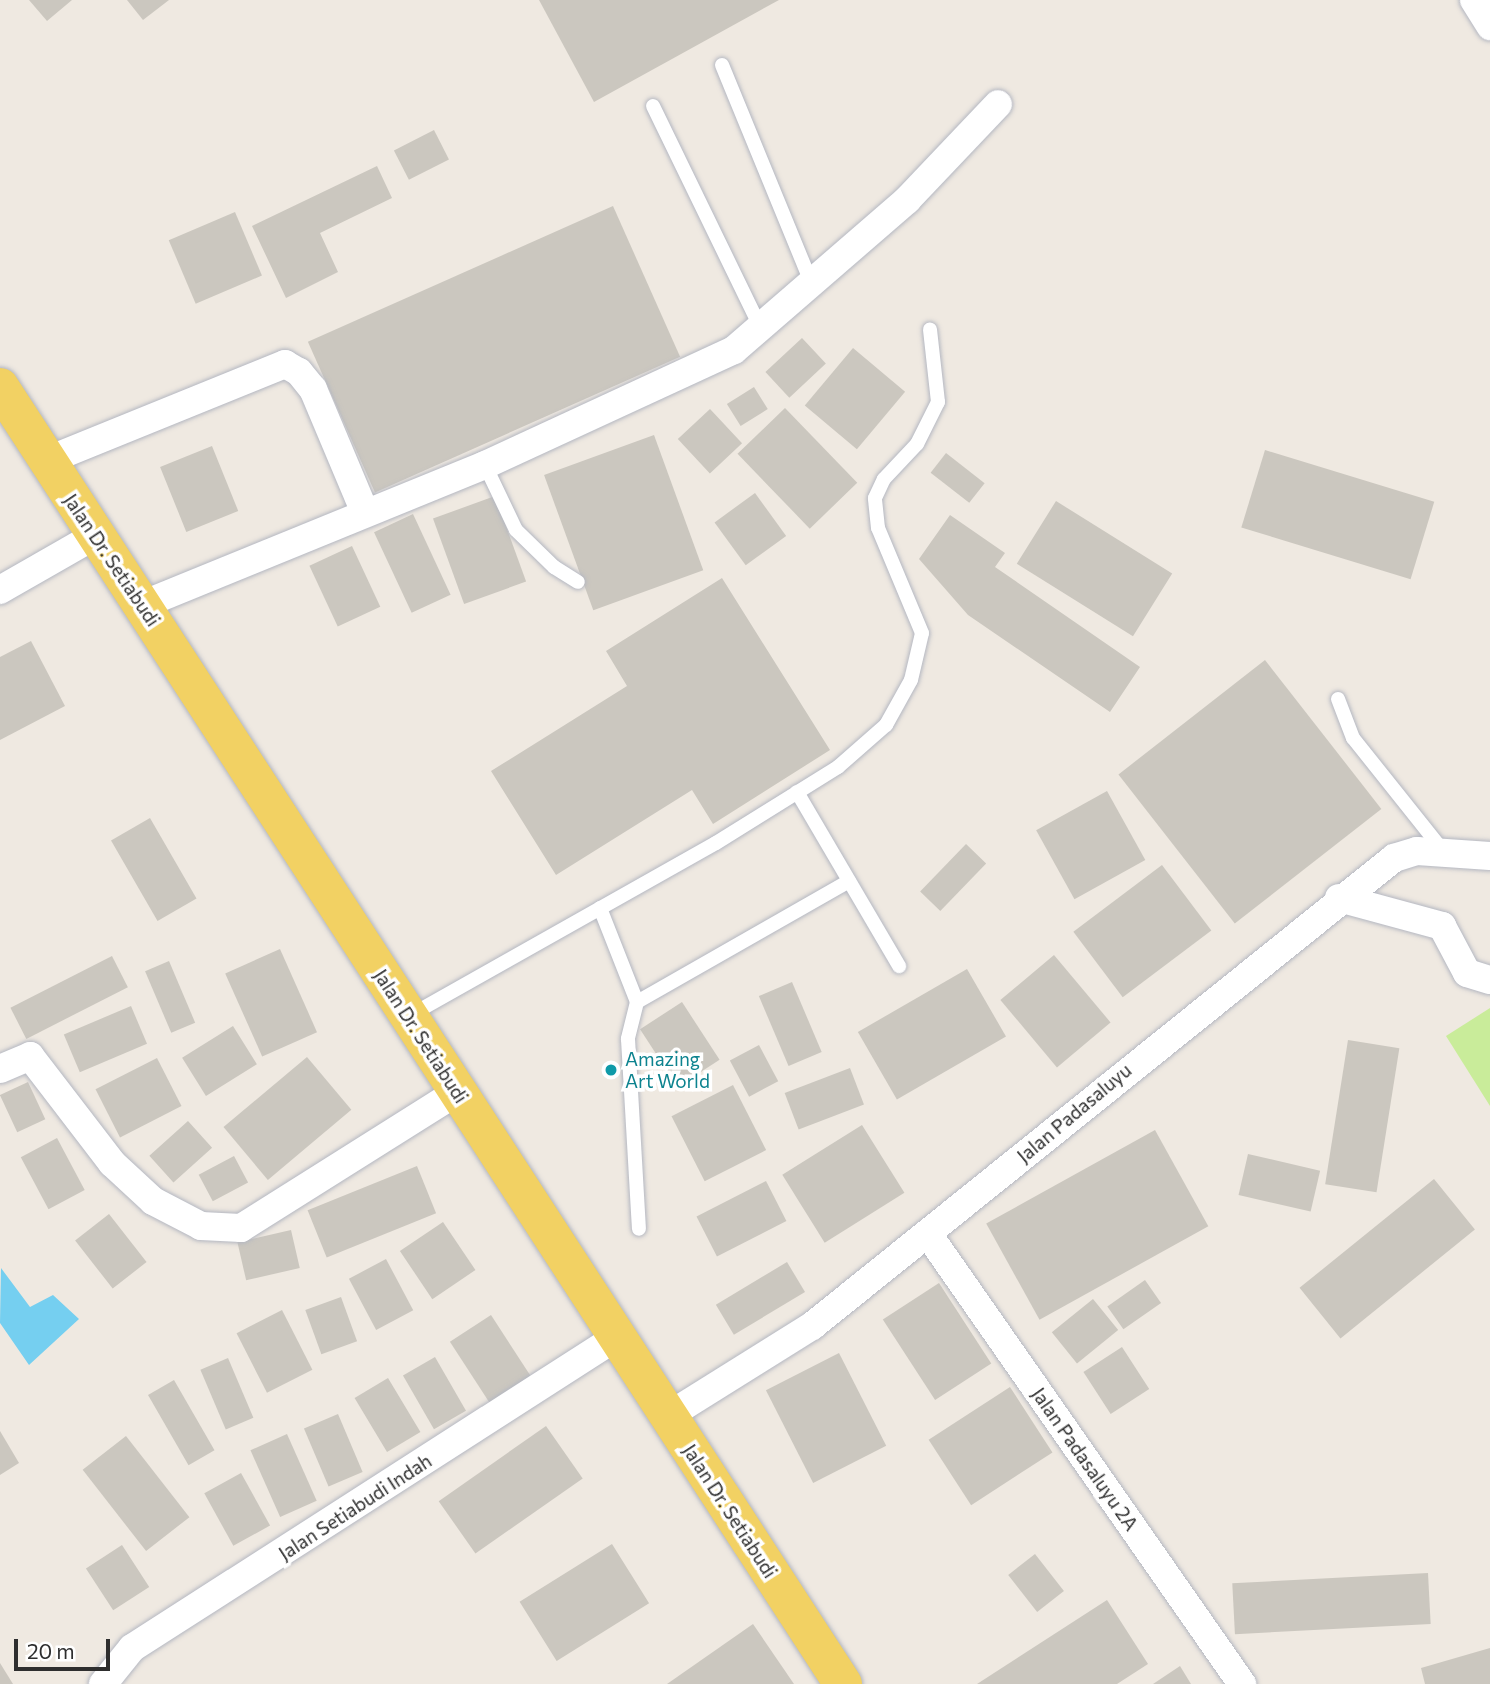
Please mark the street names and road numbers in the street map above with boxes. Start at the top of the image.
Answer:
street label: Jalan Dr. Setiabudi [59,489,165,631]
street label: Jalan Dr. Setiabudi [369,965,473,1107]
street label: Jalan Padasaluyu [1012,1059,1136,1167]
street label: Jalan Padasaluyu 2A [1027,1383,1143,1535]
street label: Jalan Dr. Setiabudi [678,1440,782,1582]
street label: Jalan Setiabudi Indah [274,1449,436,1565]

